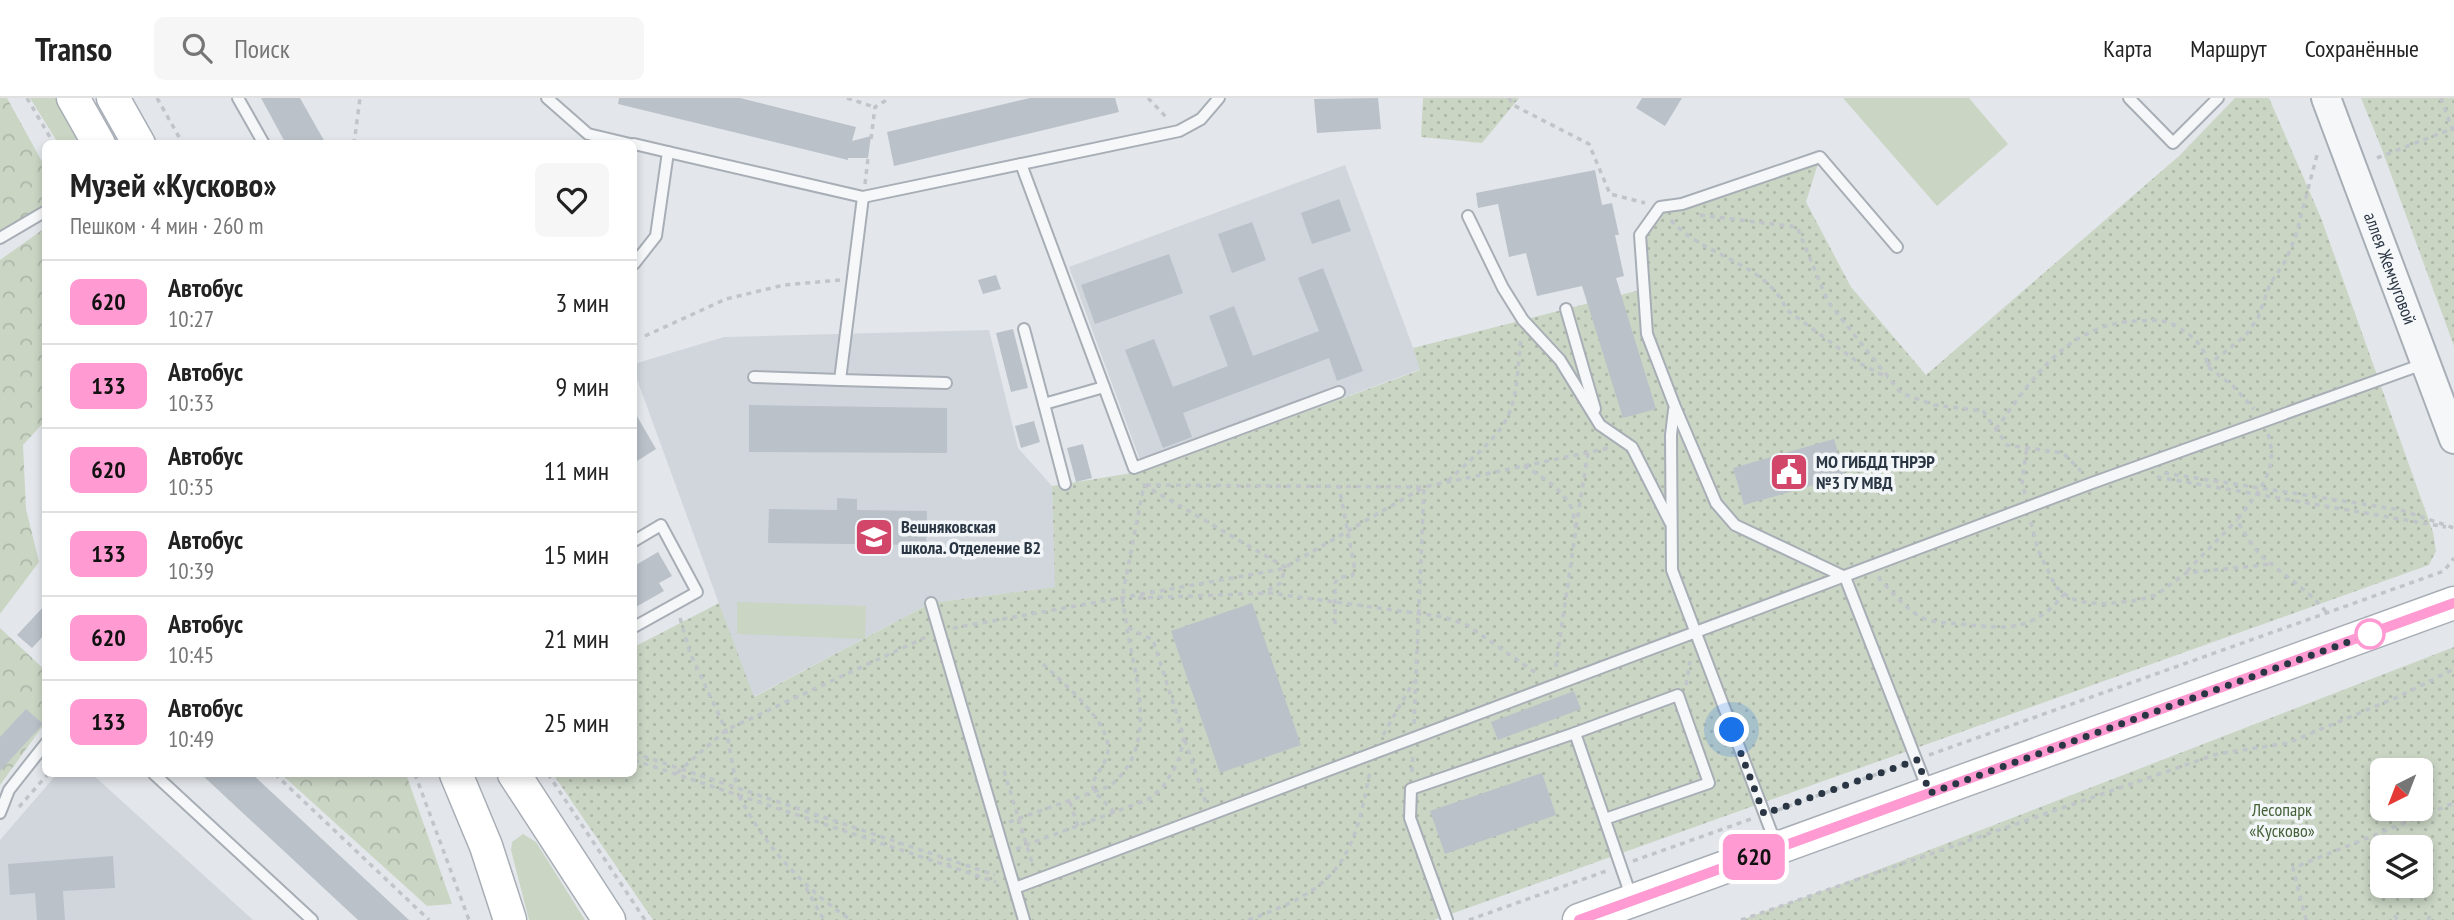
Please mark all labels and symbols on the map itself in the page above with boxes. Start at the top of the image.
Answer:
street label: аллея Жемчуговой [2359,209,2422,328]
place label: МО ГИБДД ТНРЭР №3 ГУ МВД [1816,450,1935,494]
public building icon: МО ГИБДД ТНРЭР №3 ГУ МВД [1768,451,1810,493]
place label: Вешняковская школа. Отделение В2 [901,515,1041,559]
school or university icon: Вешняковская школа. Отделение В2 [853,516,895,558]
unlabelled marker [2355,619,2385,649]
your location [1714,712,1749,747]
north arrow [2370,758,2432,821]
park label: Лесопарк «Кусково» [2249,798,2315,842]
line badge: 620 [1714,834,1794,880]

